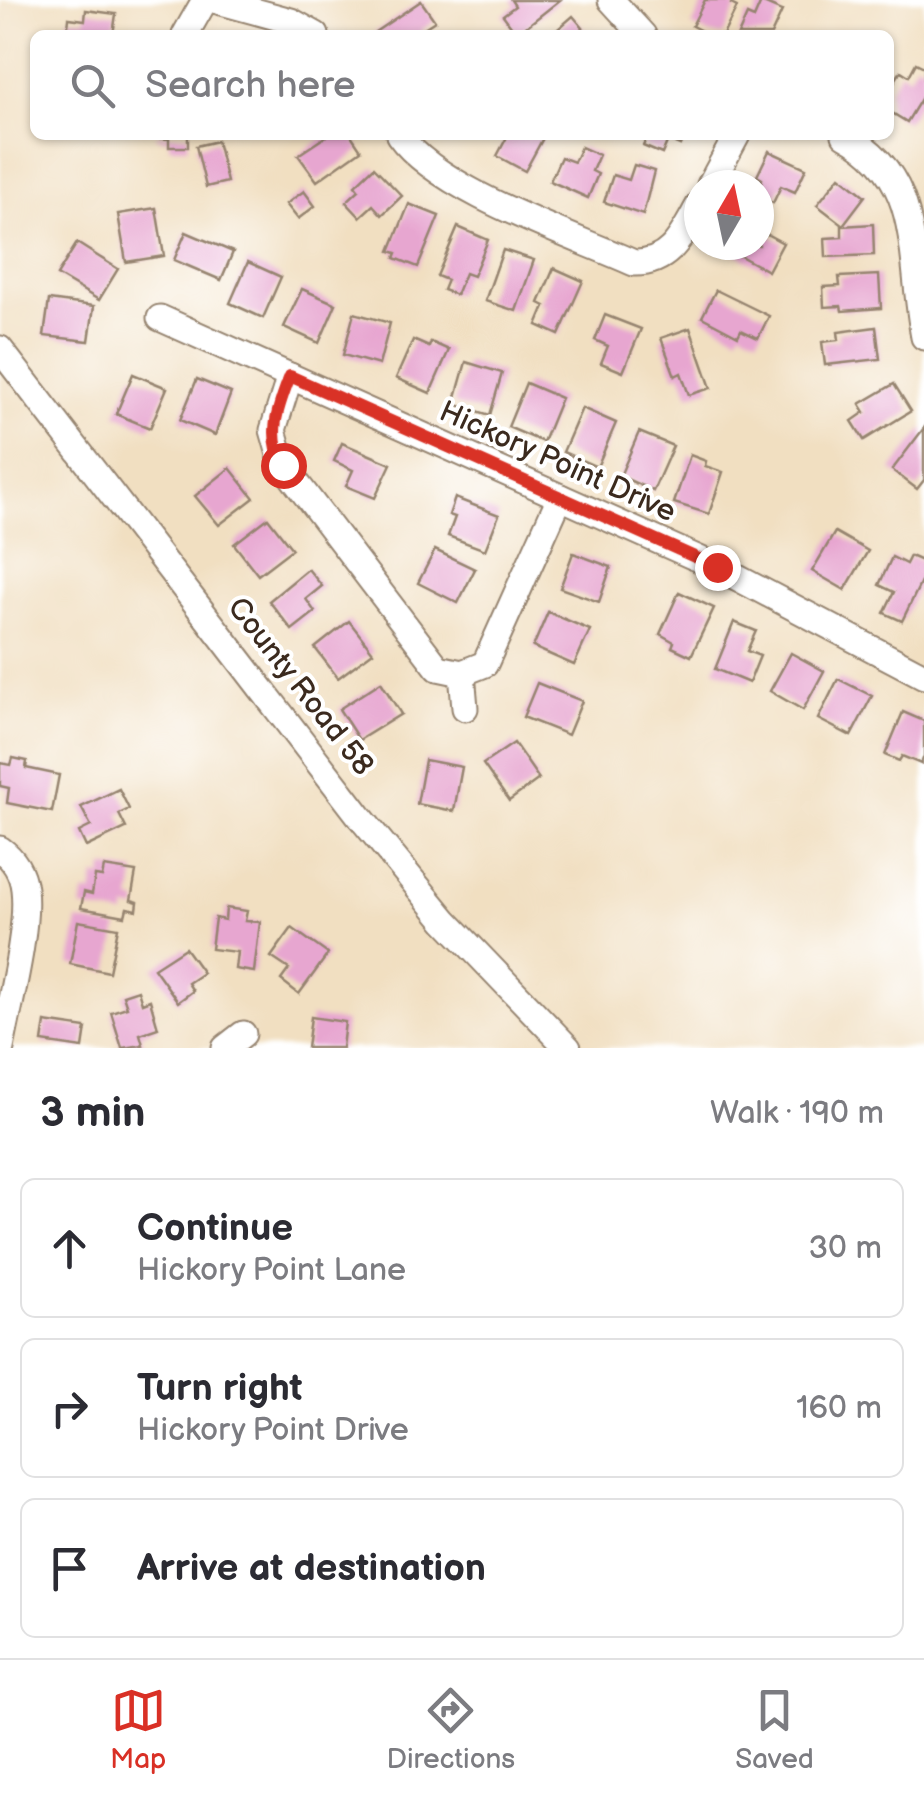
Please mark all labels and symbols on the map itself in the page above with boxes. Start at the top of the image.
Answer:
north arrow [684,170,774,260]
street label: Hickory Point Drive [434,394,681,530]
route start [261,443,307,489]
route end [695,545,741,591]
street label: County Road 58 [220,590,381,783]

